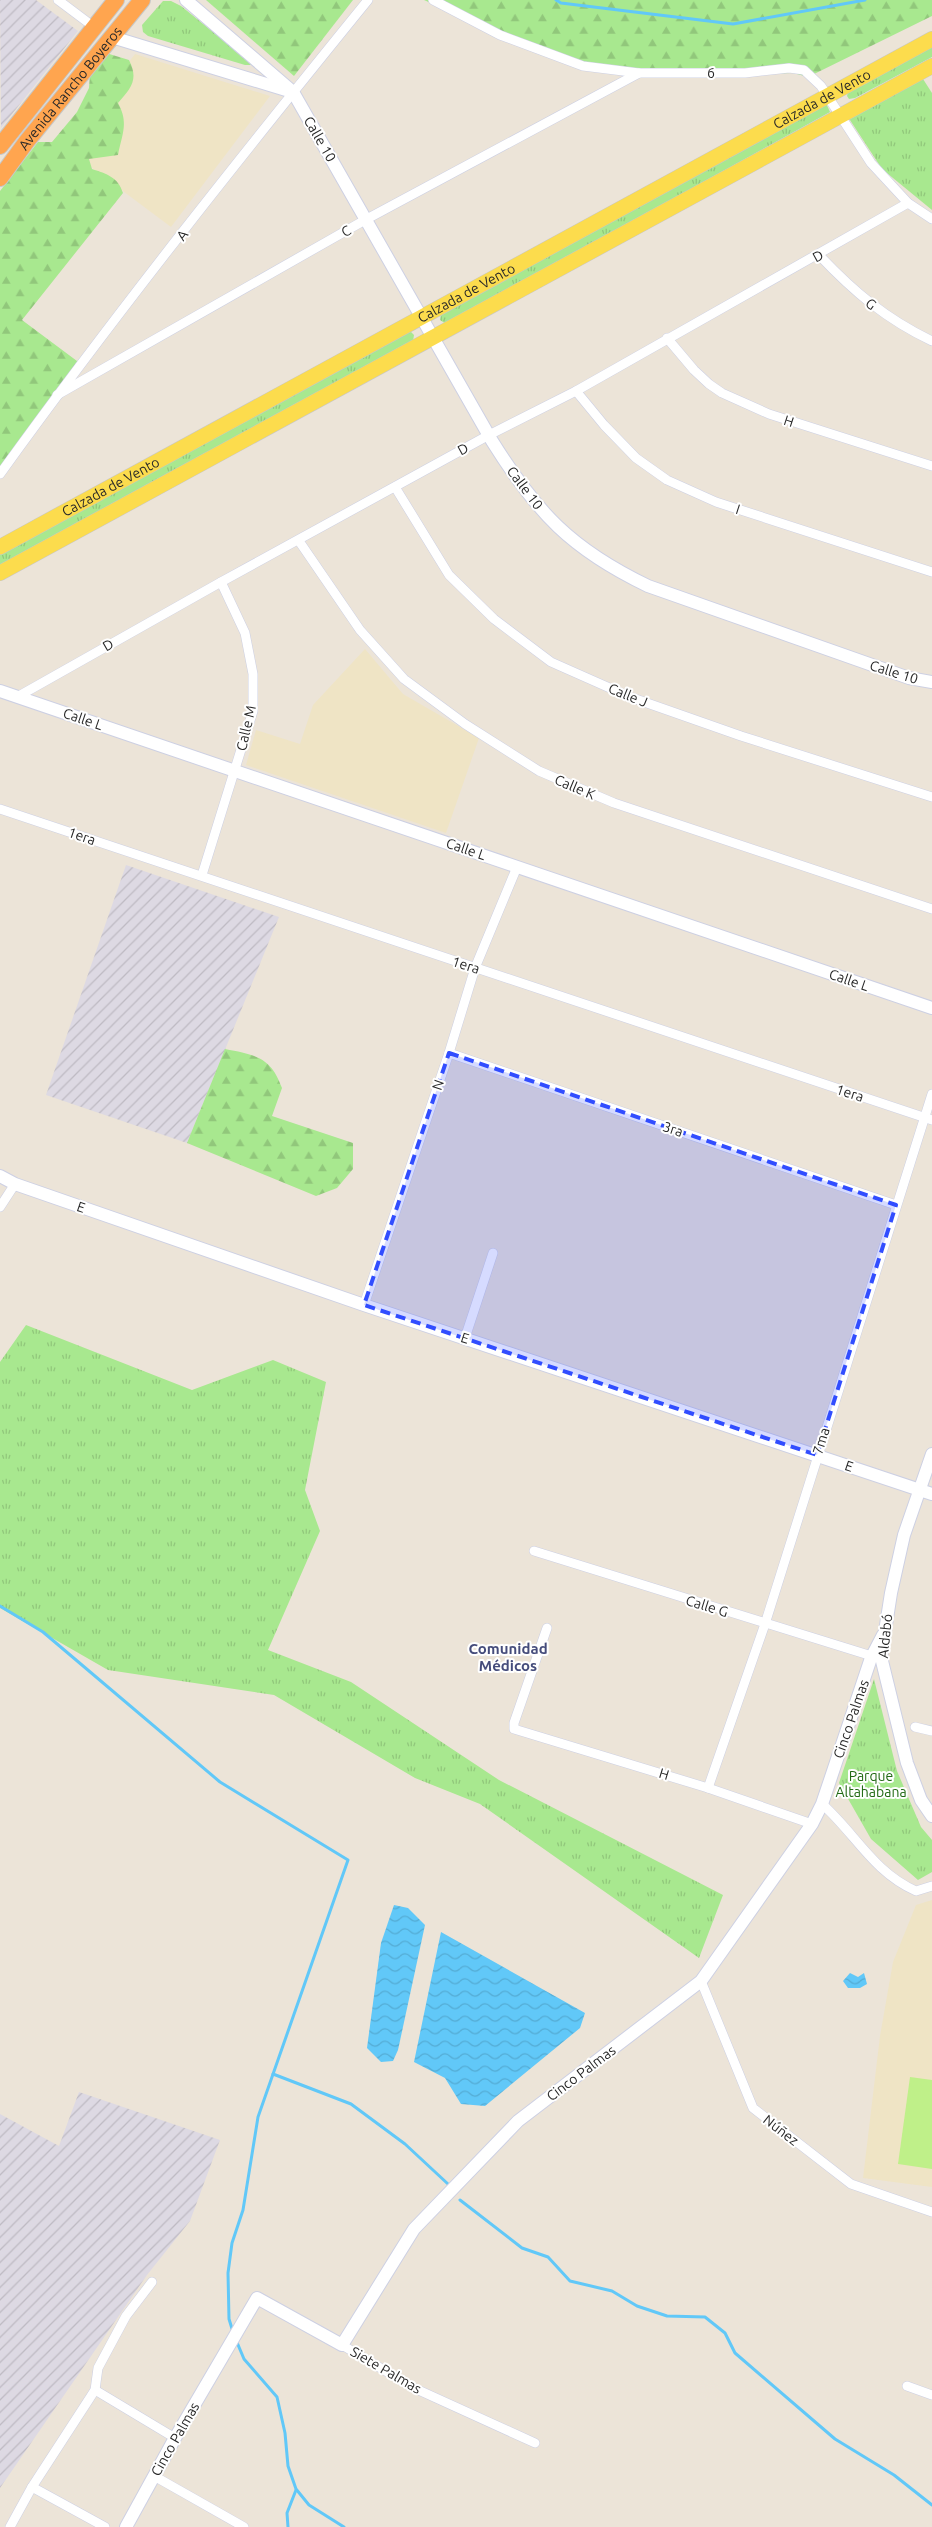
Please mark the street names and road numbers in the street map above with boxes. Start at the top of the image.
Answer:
street label: Avenida Rancho Boyeros [15,23,125,153]
street label: 6 [707,65,715,81]
street label: Calzada de Vento [770,66,873,132]
street label: Calle 10 [301,113,339,165]
street label: C [338,222,354,240]
street label: A [173,226,191,244]
street label: D [810,247,826,265]
street label: Calzada de Vento [415,260,518,326]
street label: G [862,295,880,313]
street label: H [782,412,796,430]
street label: D [455,440,471,458]
street label: Calzada de Vento [59,454,162,520]
street label: Calle 10 [504,463,546,513]
street label: I [734,501,742,517]
street label: D [100,636,116,654]
street label: Calle 10 [868,657,920,687]
street label: Calle J [606,680,650,710]
street label: Calle M [233,704,259,752]
street label: Calle L [61,705,105,733]
street label: Calle K [552,771,598,803]
street label: 1era [66,824,98,848]
street label: Calle L [444,835,488,863]
street label: 1era [450,953,482,977]
street label: Calle L [827,966,871,994]
street label: N [429,1078,447,1092]
street label: 1era [834,1081,866,1105]
street label: 3ra [661,1118,685,1140]
street label: E [75,1198,87,1216]
street label: E [459,1329,471,1347]
street label: 7ma [809,1426,833,1456]
street label: E [843,1457,855,1475]
street label: Calle G [684,1592,730,1620]
street label: Aldabó [875,1613,895,1659]
street label: Cinco Palmas [830,1677,872,1761]
street label: H [657,1765,671,1783]
street label: Cinco Palmas [543,2042,619,2104]
street label: Núñez [760,2111,802,2149]
street label: Siete Palmas [348,2343,424,2397]
street label: Cinco Palmas [147,2399,203,2479]

